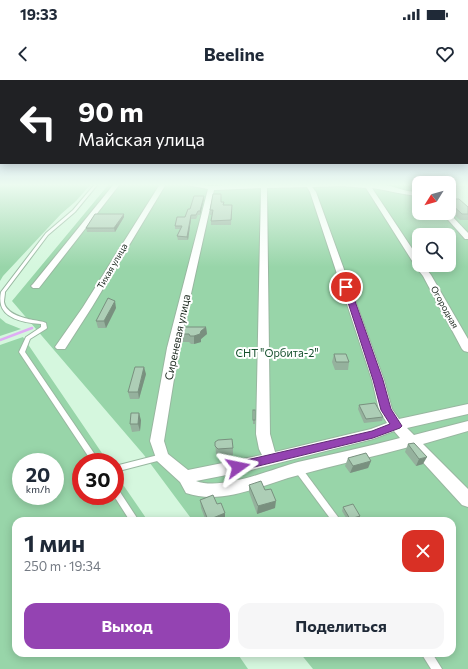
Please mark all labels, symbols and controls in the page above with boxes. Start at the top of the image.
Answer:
text: 19:33 [20,5,57,23]
icon: back [12,43,34,65]
text: Beeline [204,43,264,65]
icon: heart [434,43,456,65]
text: 90 m [78,94,144,128]
icon: left [12,96,64,148]
text: Майская улица [78,128,205,150]
north arrow [412,176,456,220]
map controls [412,176,456,272]
button: search [412,228,456,272]
street label: Тихая улица [95,241,130,291]
pin [329,270,363,304]
icon: arrive [335,276,357,298]
street label: Огородная [429,284,461,330]
street label: Сиреневая улица [162,293,192,381]
park label: СНТ "Орбита-2" [235,346,319,359]
position arrow [217,446,259,488]
speed limit sign: 30 [72,453,124,505]
text: 20 [26,462,50,486]
text: km/h [26,483,50,495]
text: 1 мин [24,528,85,557]
button: close [402,530,444,572]
text: 250 m · 19:34 [24,558,101,574]
button: Выход [24,603,230,649]
button: Поделиться [238,603,444,649]

